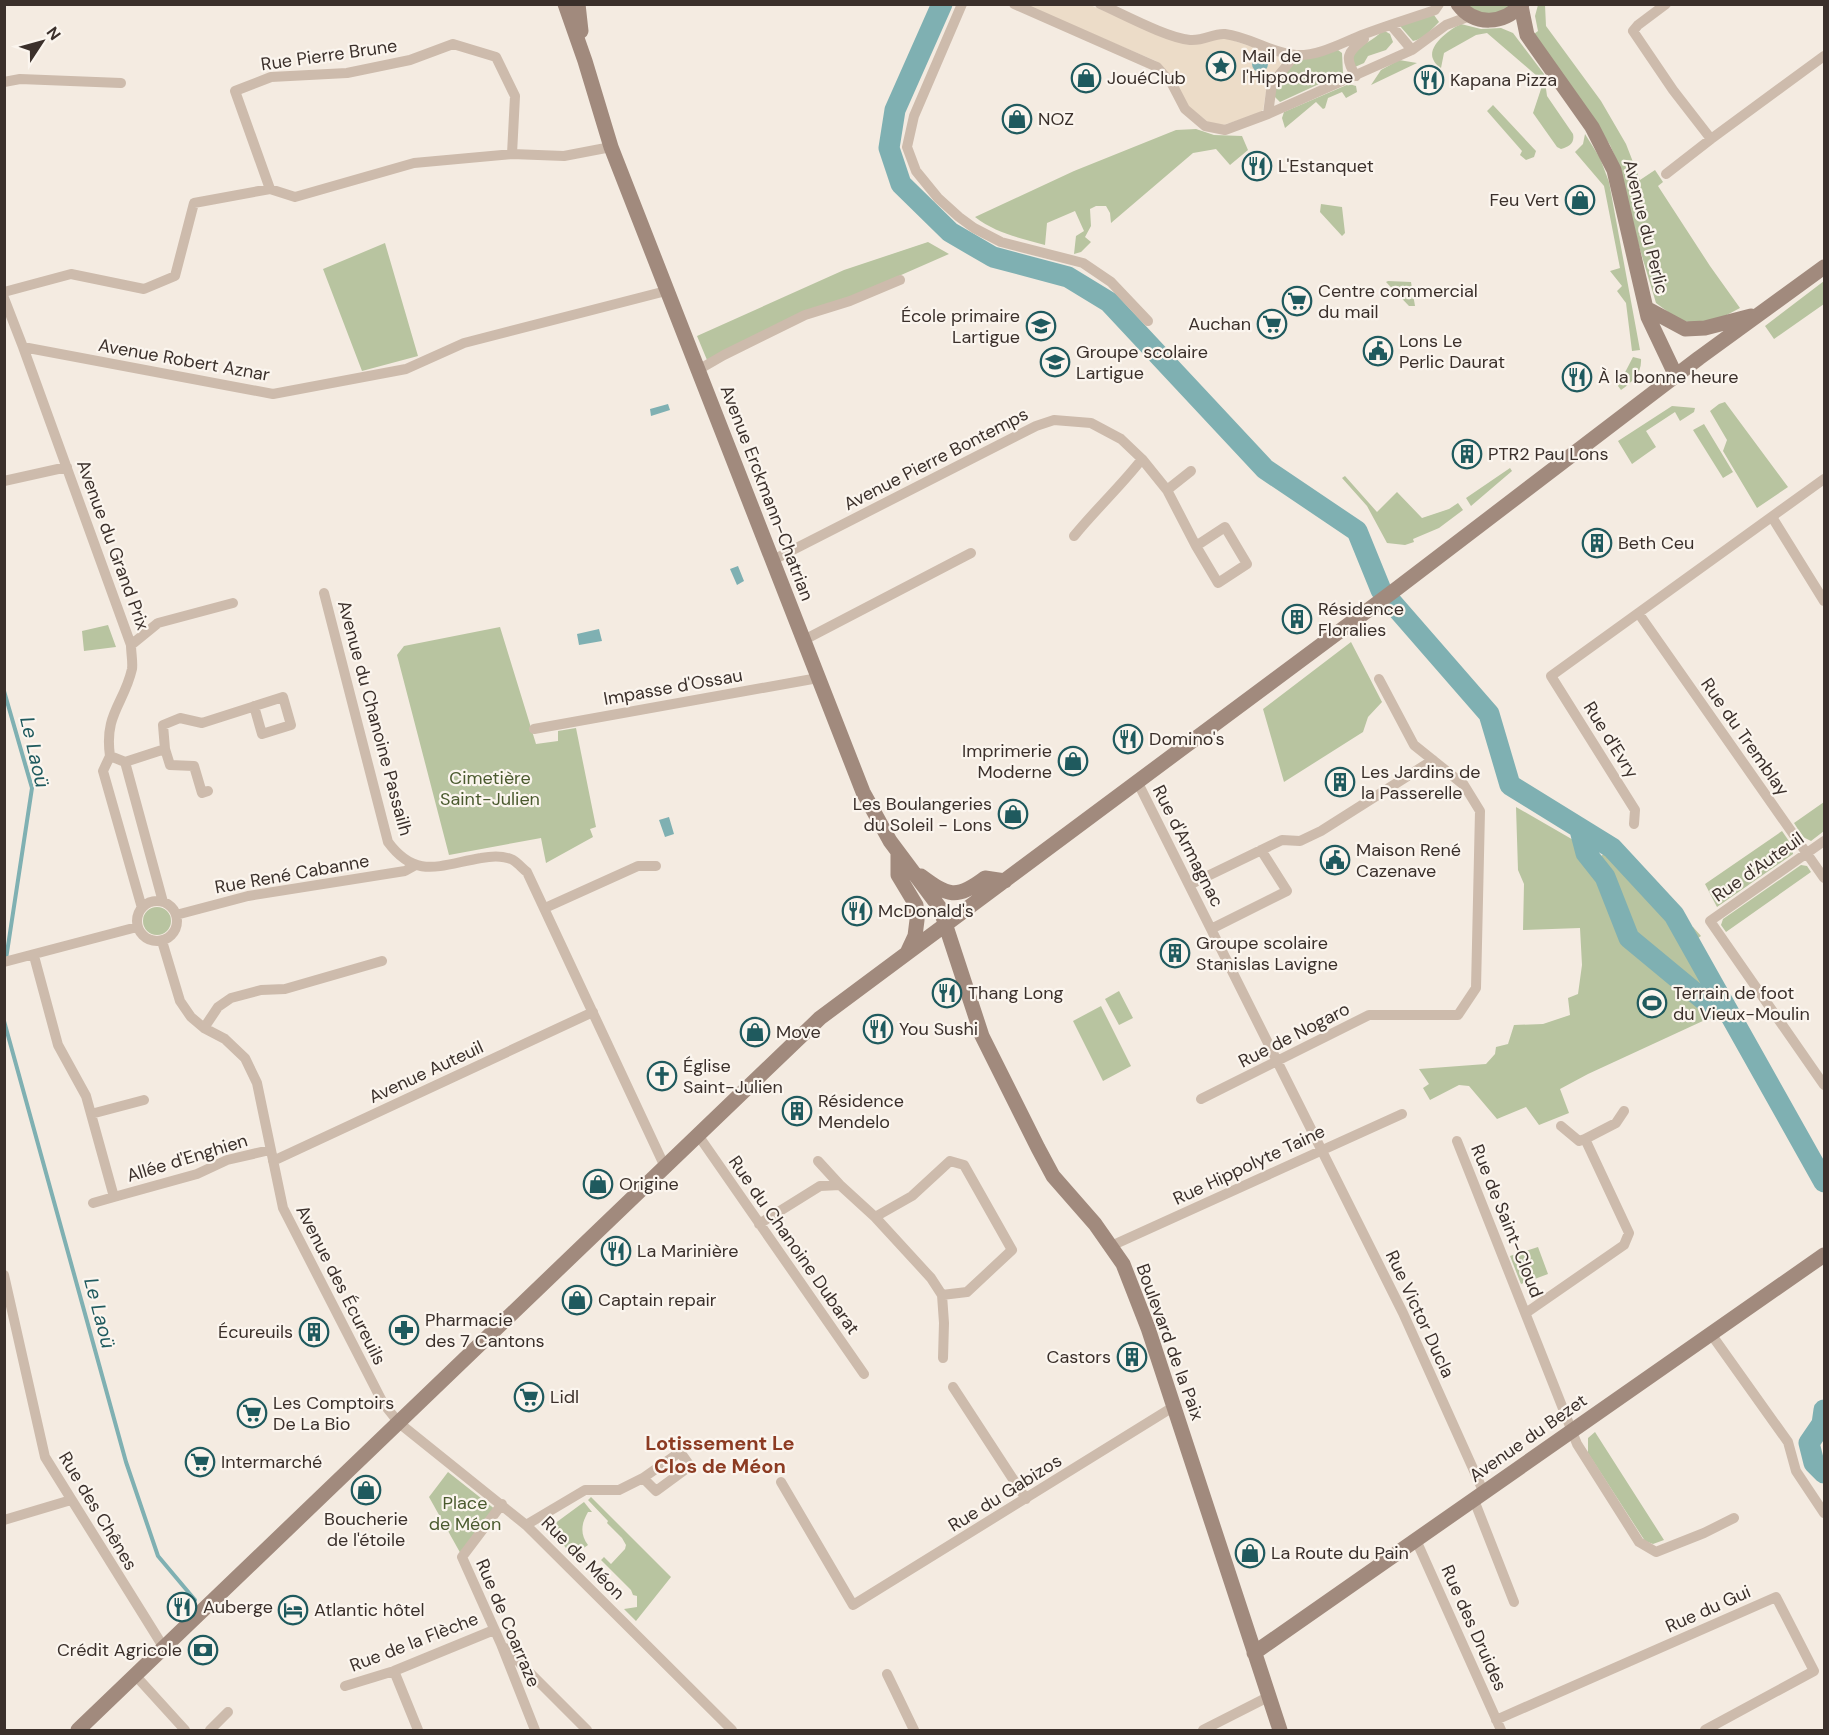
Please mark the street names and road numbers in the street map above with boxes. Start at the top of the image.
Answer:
street label: Rue Pierre Brune [259,34,399,76]
street label: Avenue du Perlic [1618,157,1674,297]
street label: Avenue Robert Aznar [96,333,272,387]
street label: Avenue Erckmann-Chatrian [715,382,819,604]
street label: Avenue Pierre Bontemps [840,402,1032,516]
street label: Avenue du Grand Prix [71,457,155,633]
street label: Avenue du Chanoine Passailh [332,598,418,838]
street label: Impasse d'Ossau [602,663,744,711]
street label: Rue du Tremblay [1695,673,1795,801]
street label: Rue d'Evry [1578,697,1644,783]
street label: Rue d'Armagnac [1147,781,1229,911]
street label: Rue d'Auteuil [1707,827,1809,907]
street label: Rue René Cabanne [213,849,371,899]
street label: Rue de Nogaro [1234,997,1354,1073]
street label: Avenue Auteuil [365,1035,487,1109]
street label: Rue Hippolyte Taine [1169,1119,1329,1211]
street label: Allée d'Enghien [124,1128,250,1188]
street label: Rue de Saint-Cloud [1465,1141,1549,1301]
street label: Rue du Chanoine Dubarat [723,1151,865,1339]
street label: Avenue des Écureuils [290,1201,392,1369]
street label: Rue Victor Ducla [1380,1246,1460,1382]
street label: Boulevard de la Paix [1131,1260,1209,1424]
street label: Avenue du Bezet [1464,1388,1592,1488]
street label: Rue des Chênes [53,1447,143,1575]
street label: Rue du Gabizos [944,1449,1066,1537]
street label: Rue de Méon [536,1511,630,1605]
street label: Rue de Coarraze [470,1555,546,1691]
street label: Rue des Druides [1435,1561,1513,1695]
street label: Rue du Gui [1662,1580,1754,1638]
street label: Rue de la Flèche [346,1606,482,1678]

